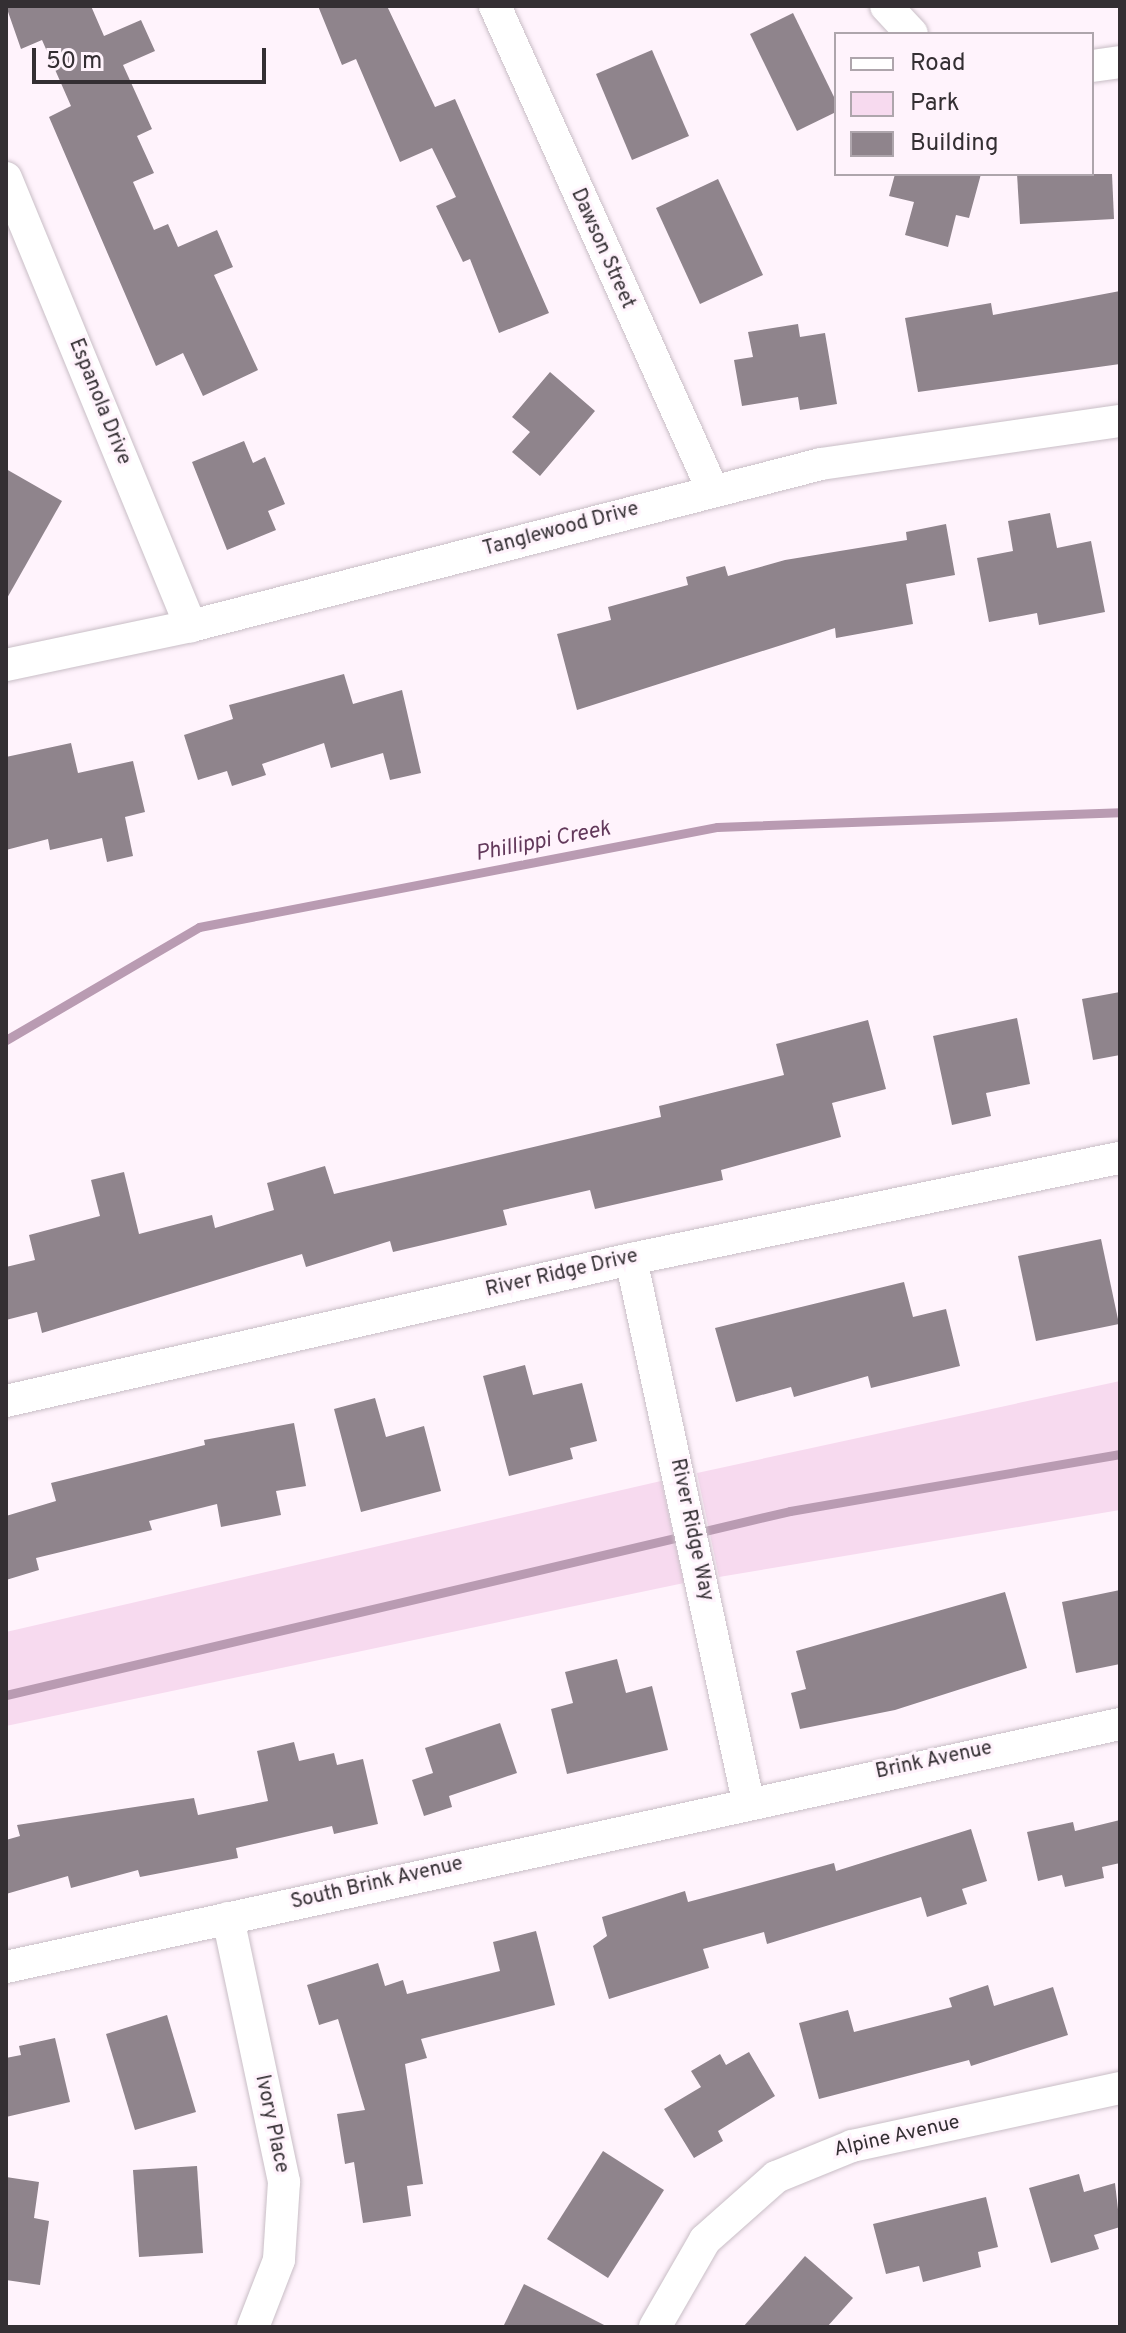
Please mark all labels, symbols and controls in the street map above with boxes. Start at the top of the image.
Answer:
scale bar [36,32,270,82]
legend [834,32,1094,176]
text: 50 m [46,47,102,77]
text: Road [910,49,966,79]
text: Park [910,89,960,119]
text: Building [910,129,999,159]
street label: Dawson Street [565,185,639,313]
street label: Espanola Drive [63,335,135,469]
street label: Tanglewood Drive [481,498,641,562]
water label: Phillippi Creek [473,816,613,868]
street label: River Ridge Drive [484,1245,640,1303]
street label: River Ridge Way [664,1456,718,1604]
street label: Brink Avenue [873,1737,995,1785]
street label: South Brink Avenue [288,1852,466,1916]
street label: Ivory Place [249,2073,293,2175]
street label: Alpine Avenue [831,2111,963,2163]

